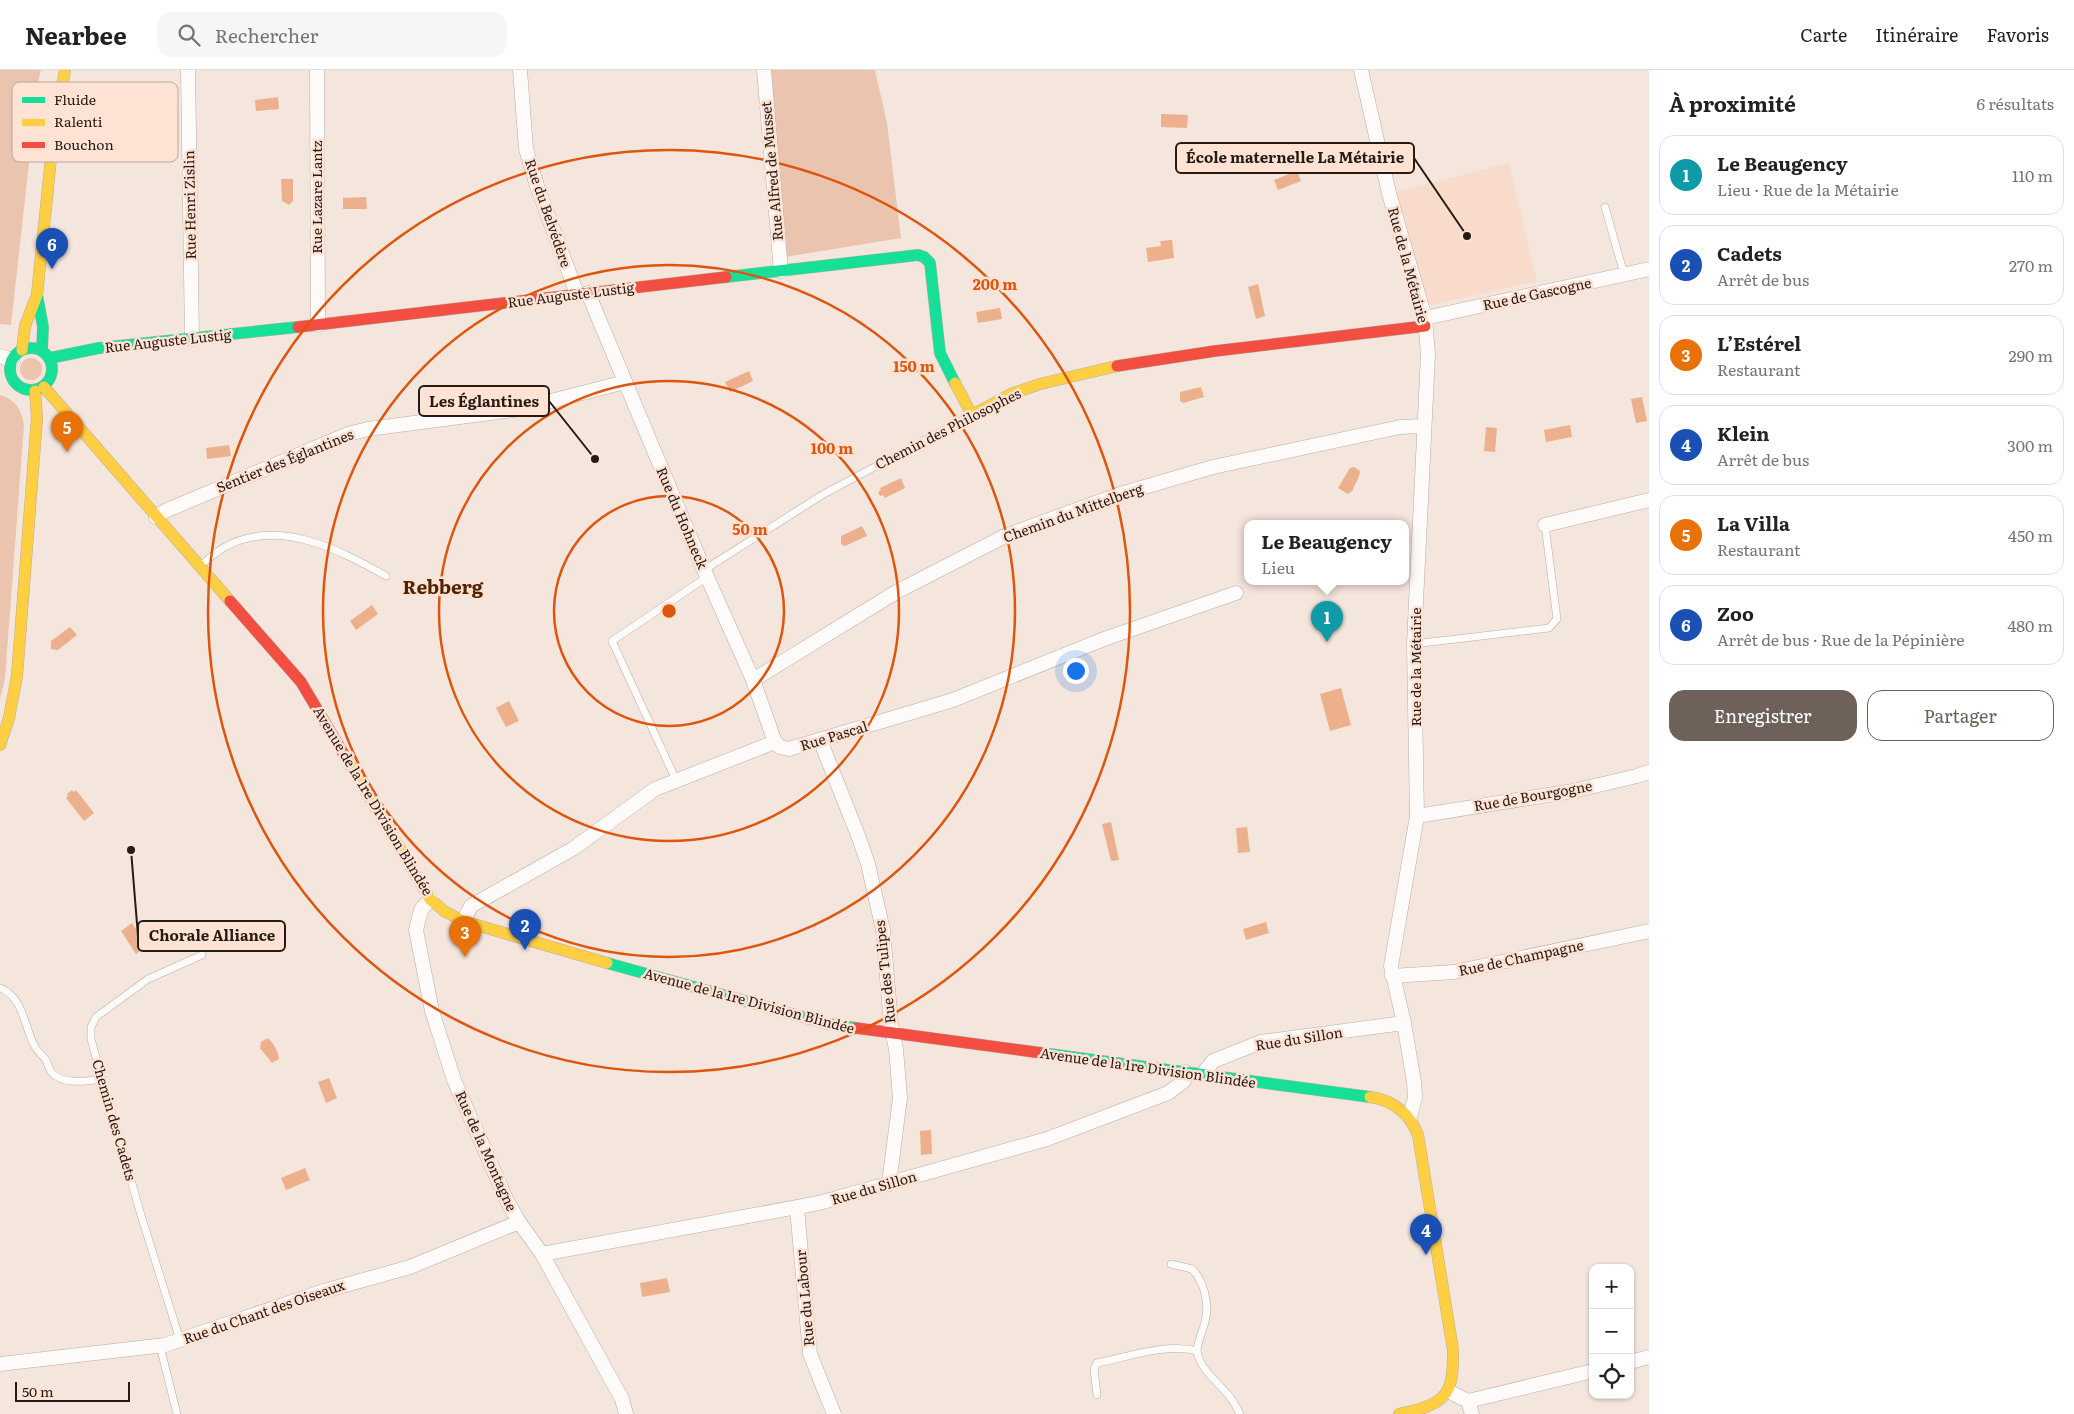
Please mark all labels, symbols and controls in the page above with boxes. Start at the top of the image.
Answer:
search box [157,12,507,57]
text: Nearbee [25,17,127,52]
icon: search [175,21,203,49]
text: Rechercher [215,21,319,49]
text: Carte [1800,21,1847,48]
text: Itinéraire [1875,21,1958,48]
text: Favoris [1986,21,2049,48]
legend [12,82,178,162]
text: À proximité [1669,87,1796,118]
text: Fluide [54,89,96,109]
text: 6 résultats [1976,91,2054,115]
street label: Rue Alfred de Musset [755,100,787,242]
text: Ralenti [54,111,103,131]
text: Bouchon [54,134,114,154]
street label: Rue Lazare Lantz [306,140,326,254]
callout: École maternelle La Métairie [1176,143,1414,173]
text: École maternelle La Métairie [1186,145,1405,168]
text: Le Beaugency [1717,149,1848,177]
street label: Rue Henri Zislin [178,150,200,260]
street label: Rue du Belvédère [521,156,577,270]
text: 1 [1683,163,1689,187]
text: 110 m [2012,163,2053,187]
text: Lieu · Rue de la Métairie [1717,177,1899,201]
street label: Rue de la Métairie [1384,205,1434,325]
pin: 6 [36,228,68,269]
text: Cadets [1717,239,1782,267]
text: 2 [1682,253,1690,277]
text: 270 m [2009,253,2053,277]
text: Arrêt de bus [1717,267,1809,291]
text: 200 m [973,272,1017,295]
street label: Rue de Gascogne [1481,272,1593,314]
street label: Rue Auguste Lustig [506,276,636,312]
street label: Rue Auguste Lustig [103,323,232,357]
text: L’Estérel [1717,329,1801,357]
text: 3 [1682,343,1690,367]
text: 290 m [2009,343,2053,367]
text: 150 m [893,354,935,377]
text: Restaurant [1717,357,1801,381]
street label: Chemin des Philosophes [871,383,1024,474]
callout: Les Églantines [419,386,549,416]
text: Les Églantines [429,389,539,412]
pin: 5 [51,411,83,452]
text: Klein [1717,419,1770,447]
street label: Sentier des Églantines [213,423,356,497]
text: 4 [1681,433,1691,457]
text: 300 m [2007,433,2053,457]
text: 100 m [811,436,853,459]
text: Arrêt de bus [1717,447,1809,471]
street label: Rue du Hohneck [652,463,714,572]
street label: Chemin du Mittelberg [1000,477,1146,547]
text: La Villa [1717,509,1790,537]
text: 50 m [732,517,768,540]
popup [1244,520,1409,585]
text: 5 [1682,523,1690,547]
text: 450 m [2008,523,2053,547]
text: Le Beaugency [1261,527,1392,555]
text: Restaurant [1717,537,1801,561]
text: Lieu [1261,555,1295,579]
district label: Rebberg [403,572,484,600]
text: Zoo [1717,599,1754,627]
pin: 1 [1311,601,1343,642]
centre of rings [660,602,678,620]
street label: Rue de la Métairie [1405,607,1425,727]
text: 6 [1681,613,1691,637]
text: 480 m [2007,613,2053,637]
text: Arrêt de bus · Rue de la Pépinière [1717,627,1965,651]
your location [1063,658,1089,684]
button: Enregistrer [1669,690,1857,741]
button: Partager [1867,690,2054,741]
street label: Avenue de la 1re Division Blindée [309,702,438,899]
street label: Rue Pascal [797,715,870,755]
street label: Rue de Bourgogne [1472,775,1594,815]
pin: 2 [509,909,541,950]
pin: 3 [449,916,481,957]
street label: Rue des Tulipes [869,920,899,1025]
callout: Chorale Alliance [138,921,285,951]
text: Chorale Alliance [149,923,276,946]
street label: Rue de Champagne [1457,934,1585,980]
street label: Avenue de la 1re Division Blindée [642,962,857,1038]
street label: Rue du Sillon [1254,1021,1344,1055]
street label: Avenue de la 1re Division Blindée [1039,1042,1257,1092]
street label: Chemin des Cadets [88,1057,142,1183]
street label: Rue de la Montagne [451,1087,522,1214]
street label: Rue du Sillon [829,1165,919,1209]
pin: 4 [1410,1214,1442,1255]
street label: Rue du Labour [790,1249,818,1347]
map controls [1589,1264,1634,1399]
button: + [1589,1264,1634,1309]
street label: Rue du Chant des Oiseaux [180,1274,347,1348]
button: − [1589,1309,1634,1354]
button: locate [1589,1354,1634,1399]
scale bar [15,1379,130,1402]
text: 50 m [22,1381,54,1401]

